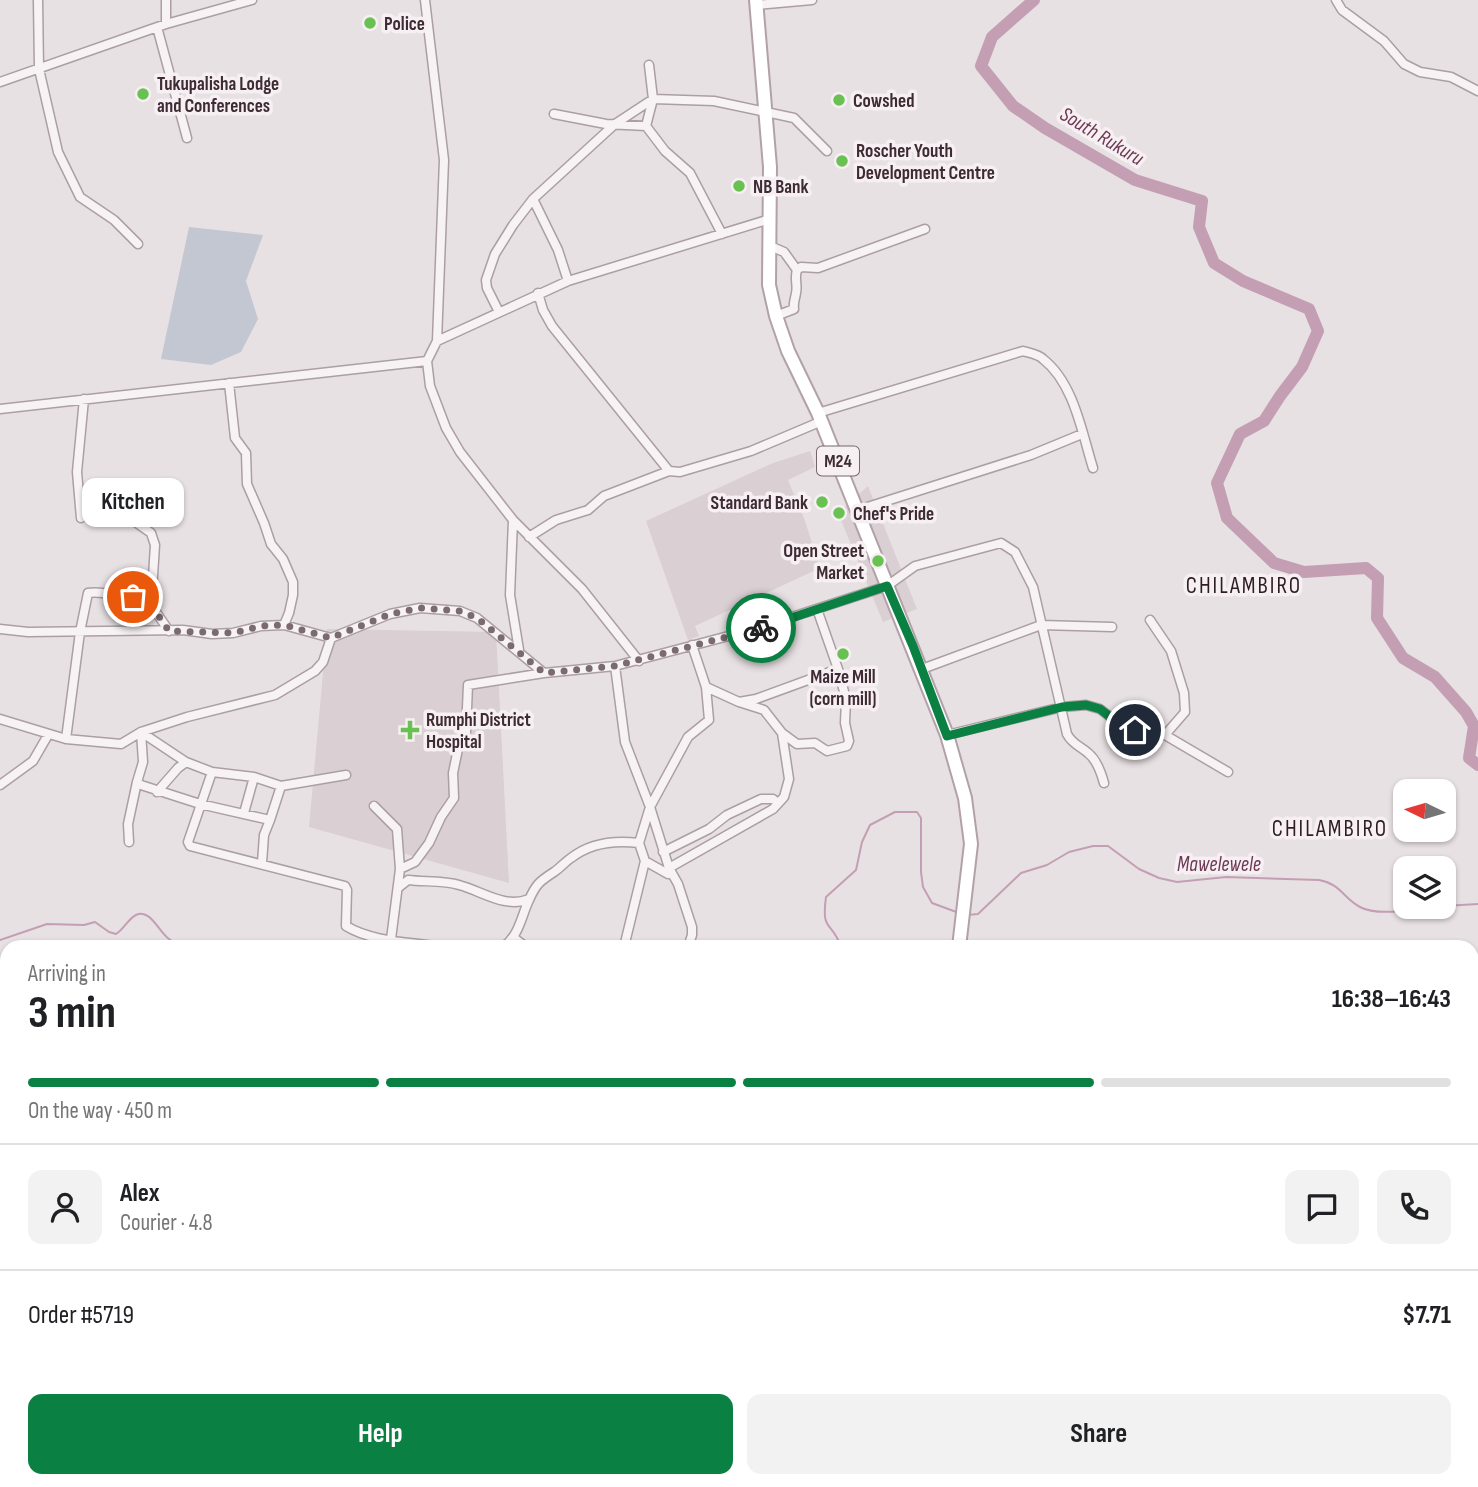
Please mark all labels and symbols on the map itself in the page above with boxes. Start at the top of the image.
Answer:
place label: Police [384,13,425,36]
marker: Police [362,15,378,31]
place label: Tukupalisha Lodge and Conferences [157,73,279,118]
marker: Tukupalisha Lodge and Conferences [135,86,151,102]
place label: Cowshed [853,90,914,113]
marker: Cowshed [831,92,847,108]
water label: South Rukuru [1055,102,1149,171]
place label: Roscher Youth Development Centre [856,140,995,185]
marker: Roscher Youth Development Centre [834,153,850,169]
place label: NB Bank [753,176,809,199]
marker: NB Bank [731,178,747,194]
road number: M24 [817,447,859,476]
callout: Kitchen [82,478,184,527]
place label: Standard Bank [711,492,808,515]
marker: Standard Bank [814,494,830,510]
place label: Chef's Pride [853,503,934,526]
marker: Chef's Pride [831,505,847,521]
place label: Open Street Market [783,540,864,585]
marker: Open Street Market [870,553,886,569]
pin [103,567,163,627]
district label: CHILAMBIRO [1186,572,1302,600]
courier [726,593,796,663]
marker: Maize Mill (corn mill) [835,646,851,662]
place label: Maize Mill (corn mill) [810,666,876,711]
pin [1105,700,1165,760]
place label: Rumphi District Hospital [426,709,531,754]
marker: Rumphi District Hospital [400,720,420,740]
north arrow [1393,779,1456,842]
district label: CHILAMBIRO [1272,815,1388,843]
water label: Mawelewele [1177,852,1261,877]

